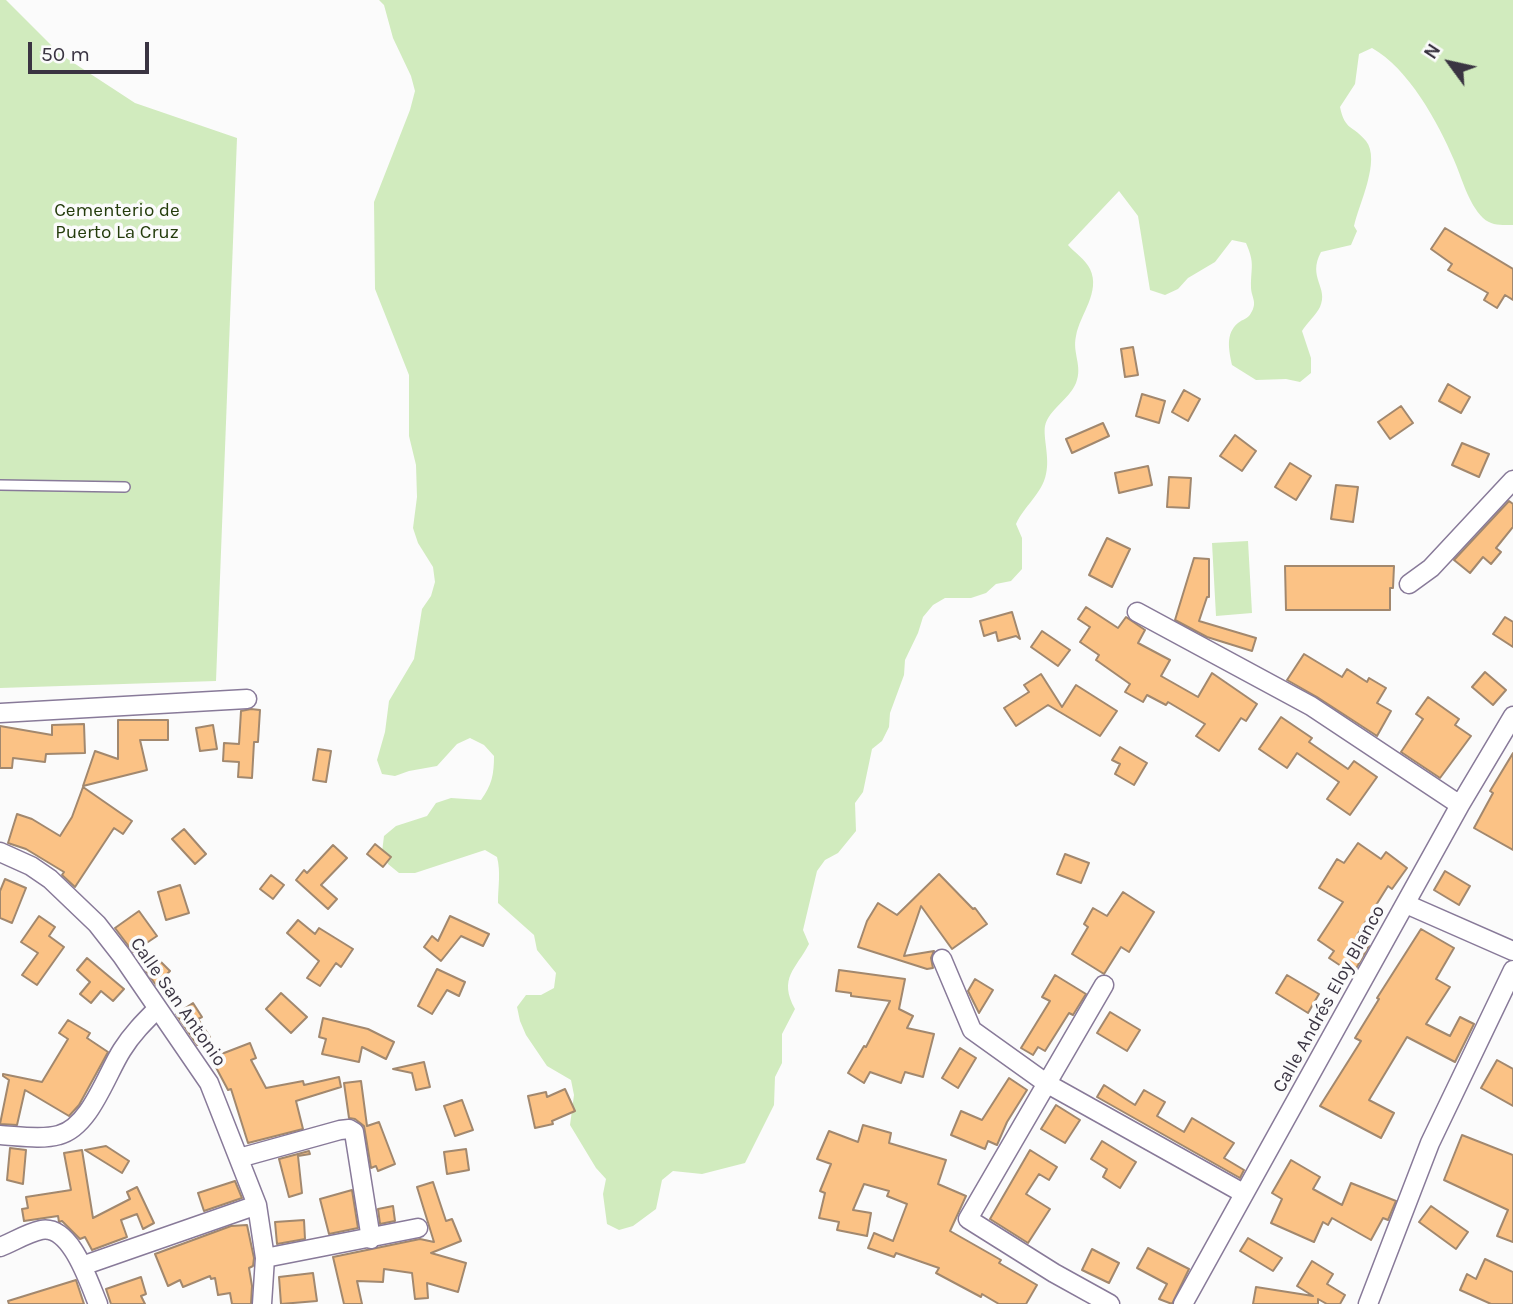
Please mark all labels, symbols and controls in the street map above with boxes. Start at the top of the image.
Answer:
scale bar [32,28,152,72]
north arrow [1415,28,1485,98]
text: N [1419,40,1445,63]
text: 50 m [41,42,90,66]
park label: Cementerio de Puerto La Cruz [54,200,180,244]
street label: Calle Andrés Eloy Blanco [1268,901,1390,1097]
street label: Calle San Antonio [125,933,231,1071]

